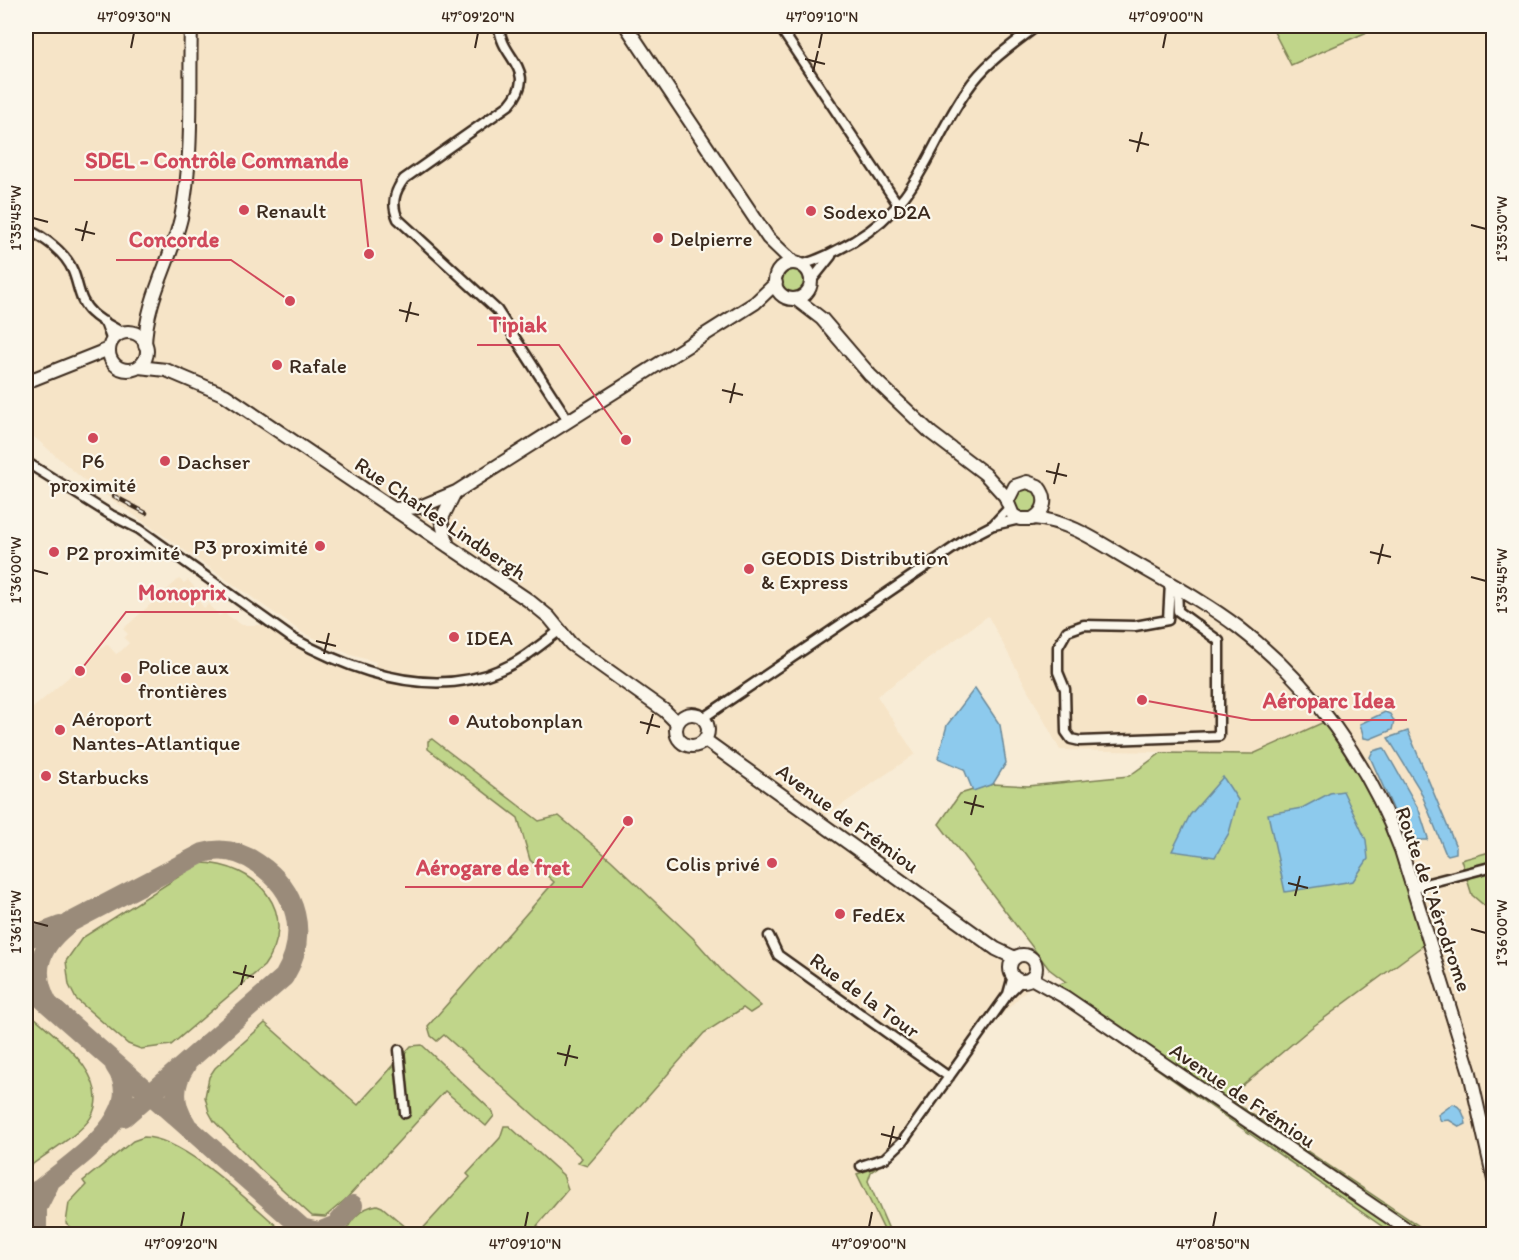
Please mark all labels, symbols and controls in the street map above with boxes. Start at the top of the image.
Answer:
text: 47°09'30"N [97,8,171,26]
text: 47°09'20"N [441,8,515,26]
text: 47°09'10"N [786,8,858,26]
text: 47°09'00"N [1129,8,1203,26]
callout: SDEL - Contrôle Commande [74,140,361,180]
text: SDEL - Contrôle Commande [85,147,349,174]
text: 1°35'45"W [7,185,25,251]
text: 1°35'30"W [1493,196,1511,262]
place label: Renault [256,198,326,223]
place label: Sodexo D2A [823,199,931,224]
marker: Renault [237,203,251,217]
marker: Sodexo D2A [804,204,818,218]
callout: Concorde [116,220,231,260]
text: Concorde [129,226,220,253]
place label: Delpierre [670,226,752,251]
marker: Delpierre [651,231,665,245]
callout: Tipiak [477,305,559,345]
text: Tipiak [488,311,548,338]
place label: Rafale [289,353,347,378]
marker: Rafale [270,358,284,372]
marker: P6 proximité [86,431,100,445]
place label: P6 proximité [50,448,136,497]
place label: Dachser [177,449,251,474]
street label: Rue Charles Lindbergh [350,451,532,585]
marker: Dachser [158,454,172,468]
place label: P3 proximité [193,534,308,559]
text: 1°36'00"W [7,536,25,604]
marker: P3 proximité [313,539,327,553]
place label: P2 proximité [66,540,180,565]
marker: P2 proximité [47,545,61,559]
place label: GEODIS Distribution & Express [761,545,949,594]
text: 1°35'45"W [1493,548,1511,614]
marker: GEODIS Distribution & Express [742,562,756,576]
callout: Monoprix [126,572,239,612]
text: Monoprix [138,579,227,606]
place label: IDEA [466,625,513,650]
marker: IDEA [447,630,461,644]
place label: Police aux frontières [138,654,229,703]
marker: Police aux frontières [119,671,133,685]
callout: Aéroparc Idea [1251,680,1407,720]
text: Aéroparc Idea [1262,687,1396,714]
place label: Aéroport Nantes-Atlantique [72,706,240,755]
place label: Autobonplan [466,708,583,733]
marker: Autobonplan [447,713,461,727]
marker: Aéroport Nantes-Atlantique [53,723,67,737]
street label: Avenue de Frémiou [772,758,924,878]
place label: Starbucks [58,764,149,789]
marker: Starbucks [39,769,53,783]
street label: Route de l'Aérodrome [1391,803,1477,995]
callout: Aérogare de fret [405,847,582,887]
place label: Colis privé [666,851,760,876]
text: Aérogare de fret [415,854,571,881]
marker: Colis privé [765,856,779,870]
text: 1°36'15"W [7,890,25,954]
text: 1°36'00"W [1493,899,1511,967]
place label: FedEx [852,902,905,927]
marker: FedEx [833,907,847,921]
street label: Rue de la Tour [805,947,925,1044]
street label: Avenue de Frémiou [1166,1037,1321,1153]
text: 47°09'20"N [144,1235,218,1253]
text: 47°09'10"N [489,1235,561,1253]
text: 47°09'00"N [832,1235,906,1253]
text: 47°08'50"N [1176,1235,1250,1253]

